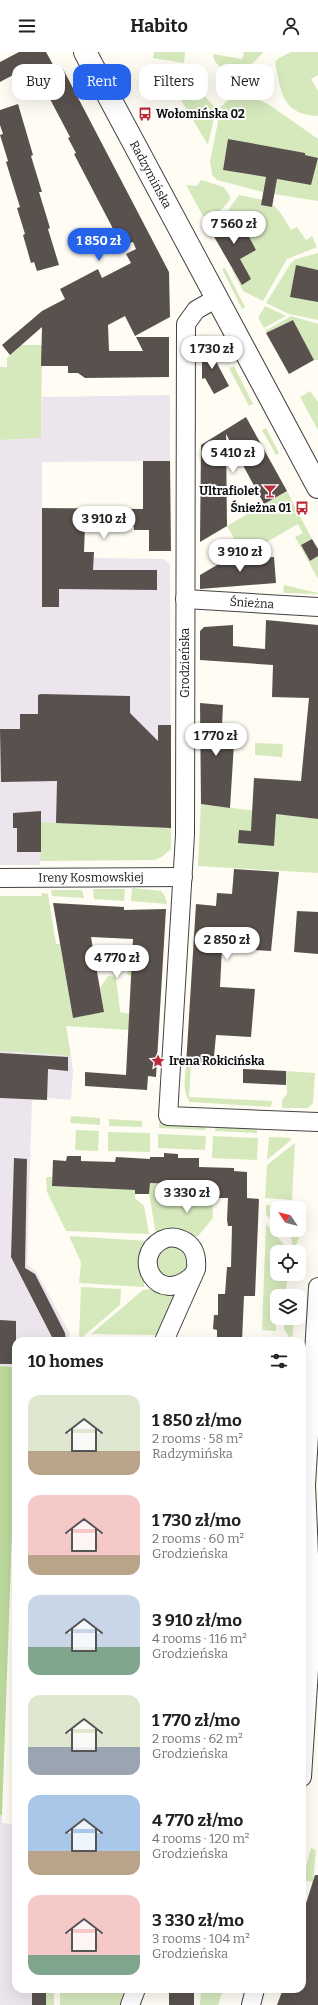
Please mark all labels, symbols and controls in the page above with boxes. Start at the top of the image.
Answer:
icon: menu [16,15,38,37]
text: Habito [130,15,188,37]
icon: person [280,15,302,37]
chip: Buy [12,64,65,100]
chip: Rent [73,64,131,100]
chip: Filters [139,64,208,100]
chip: New [216,64,274,100]
bus stop icon: Wołomińska 02 [137,106,153,122]
place label: Wołomińska 02 [156,107,245,121]
street label: Radzymińska [127,138,175,211]
pin: 7 560 zł [193,211,275,245]
text: 7 560 zł [211,216,257,231]
pin: 1 850 zł [58,228,140,262]
text: 1 850 zł [77,233,121,248]
pin: 1 730 zł [171,336,253,370]
text: 1 730 zł [190,341,234,356]
pin: 5 410 zł [192,440,274,474]
text: 5 410 zł [211,445,255,460]
bar icon: Ultrafiolet [262,483,278,499]
place label: Ultrafiolet [199,484,259,498]
place label: Śnieżna 01 [231,499,292,515]
bus stop icon: Śnieżna 01 [294,500,310,516]
pin: 3 910 zł [63,506,145,540]
text: 3 910 zł [81,511,127,526]
pin: 3 910 zł [199,539,281,573]
text: 3 910 zł [217,544,263,559]
street label: Śnieżna [229,594,275,611]
street label: Grodzieńska [178,627,192,698]
pin: 1 770 zł [175,723,257,757]
text: 1 770 zł [194,728,238,743]
street label: Ireny Kosmowskiej [38,870,144,885]
pin: 2 850 zł [186,927,268,961]
text: 2 850 zł [204,932,250,947]
pin: 4 770 zł [76,945,158,979]
text: 4 770 zł [94,950,140,965]
place icon: Irena Rokicińska [150,1053,166,1069]
place label: Irena Rokicińska [169,1054,265,1068]
pin: 3 330 zł [146,1180,228,1214]
text: 3 330 zł [164,1185,210,1200]
north arrow [270,1201,306,1237]
map controls [270,1201,306,1325]
button: locate [270,1245,306,1281]
button: layers [270,1289,306,1325]
icon: filters [268,1350,290,1372]
text: 10 homes [28,1351,104,1372]
text: 1 850 zł/mo [152,1410,242,1431]
icon: home [60,1411,108,1459]
text: 2 rooms · 58 m² [152,1431,243,1446]
text: Radzymińska [152,1446,233,1461]
text: 1 730 zł/mo [152,1510,241,1531]
icon: home [60,1511,108,1559]
text: 2 rooms · 60 m² [152,1531,244,1546]
text: Grodzieńska [152,1546,228,1561]
text: 3 910 zł/mo [152,1610,242,1631]
icon: home [60,1611,108,1659]
text: 4 rooms · 116 m² [152,1631,247,1646]
text: Grodzieńska [152,1646,228,1661]
text: 1 770 zł/mo [152,1710,240,1731]
icon: home [60,1711,108,1759]
text: 2 rooms · 62 m² [152,1731,243,1746]
text: Grodzieńska [152,1746,228,1761]
text: 4 770 zł/mo [152,1810,243,1831]
icon: home [60,1811,108,1859]
text: 4 rooms · 120 m² [152,1831,249,1846]
text: Grodzieńska [152,1846,228,1861]
text: 3 330 zł/mo [152,1910,244,1931]
icon: home [60,1911,108,1959]
text: 3 rooms · 104 m² [152,1931,250,1946]
text: Grodzieńska [152,1946,228,1961]

